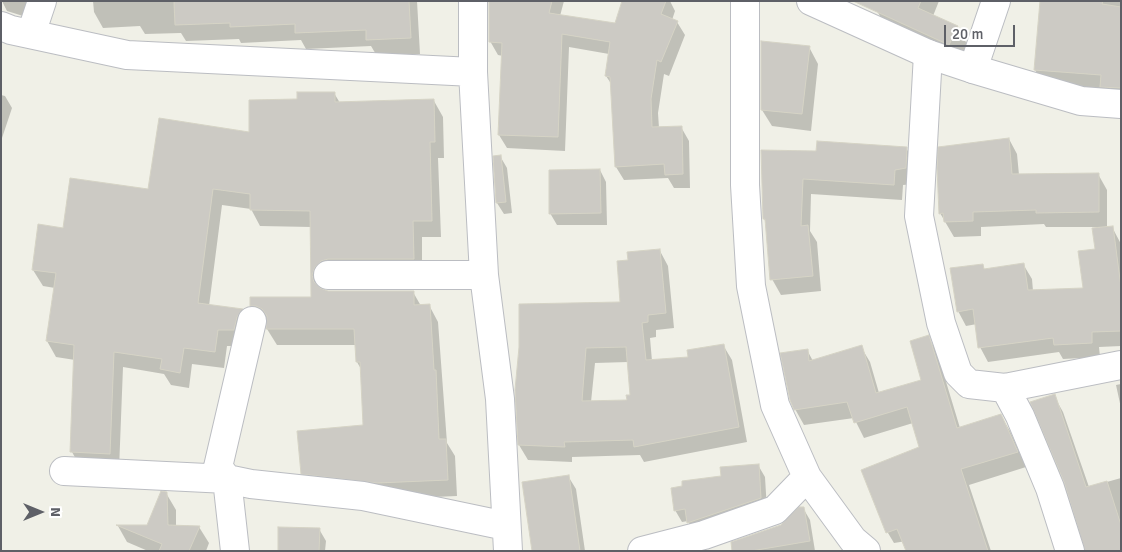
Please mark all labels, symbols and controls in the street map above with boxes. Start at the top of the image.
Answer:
scale bar [947,15,1018,47]
text: 20 m [952,25,983,43]
north arrow [15,487,65,537]
text: N [47,507,64,517]

